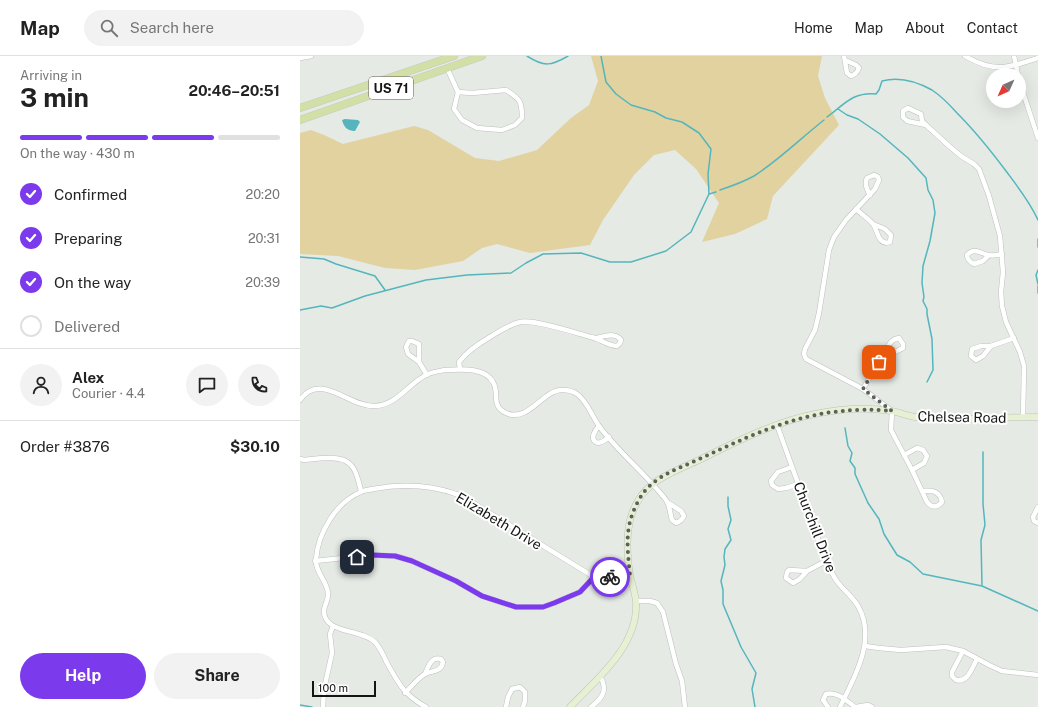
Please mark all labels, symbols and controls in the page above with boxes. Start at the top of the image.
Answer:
search box [84,10,364,46]
text: Map [20,17,60,39]
icon: search [98,17,120,39]
text: Search here [130,19,214,36]
text: Home [794,20,833,36]
text: Map [855,20,883,36]
text: About [905,20,945,36]
text: Contact [967,20,1018,36]
text: Arriving in [20,68,82,83]
north arrow [986,68,1026,108]
map controls [986,68,1026,108]
road number: US 71 [369,77,413,99]
text: 3 min [20,82,89,113]
text: 20:46–20:51 [188,82,280,99]
text: On the way · 430 m [20,146,135,161]
icon: check [20,183,42,205]
text: Confirmed [54,186,127,203]
text: 20:20 [245,187,280,202]
icon: check [20,227,42,249]
text: Preparing [54,230,123,247]
text: 20:31 [248,231,280,246]
icon: check [20,271,42,293]
text: On the way [54,274,131,291]
text: 20:39 [245,275,280,290]
text: Delivered [54,318,120,335]
pin [862,345,896,379]
icon: bag [868,351,890,373]
button: person [20,364,62,406]
button: chat [186,364,228,406]
button: phone [238,364,280,406]
text: Alex [72,369,104,386]
text: Courier · 4.4 [72,386,145,401]
street label: Chelsea Road [917,408,1007,426]
text: Order #3876 [20,438,110,455]
text: $30.10 [230,438,280,455]
street label: Churchill Drive [790,479,840,575]
street label: Elizabeth Drive [453,489,545,553]
pin [340,540,374,574]
icon: home [346,546,368,568]
courier [590,557,630,597]
icon: bike [599,566,621,588]
button: Help [20,653,146,699]
button: Share [154,653,280,699]
scale bar [312,679,376,698]
text: 100 m [318,682,348,694]

